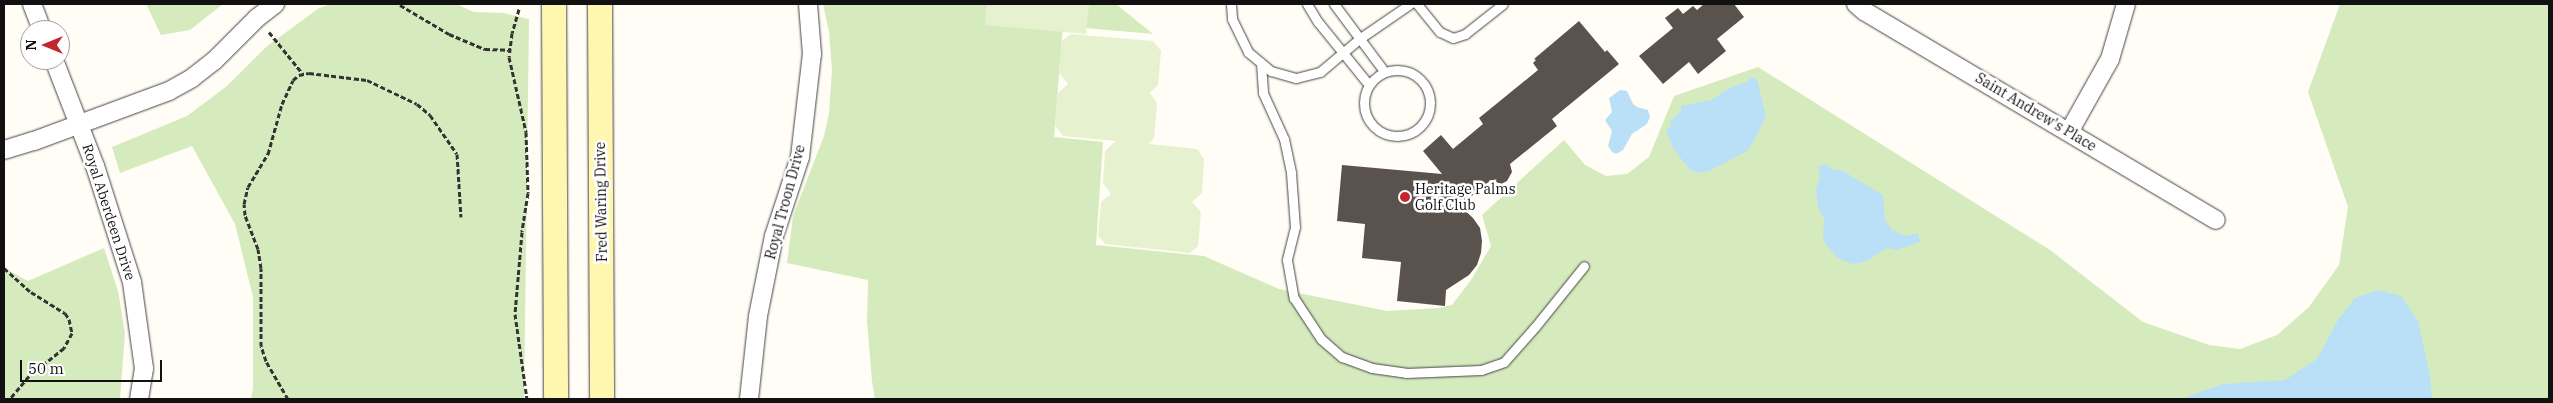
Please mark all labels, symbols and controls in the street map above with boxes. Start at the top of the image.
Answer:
north arrow [20,20,70,70]
text: N [22,39,40,51]
street label: Saint Andrew's Place [1973,69,2099,155]
street label: Royal Aberdeen Drive [79,142,139,282]
street label: Fred Waring Drive [592,142,610,262]
street label: Royal Troon Drive [762,143,808,261]
place label: Heritage Palms Golf Club [1415,181,1515,213]
marker: Heritage Palms Golf Club [1399,191,1411,203]
scale bar [22,350,165,382]
text: 50 m [28,359,64,378]

